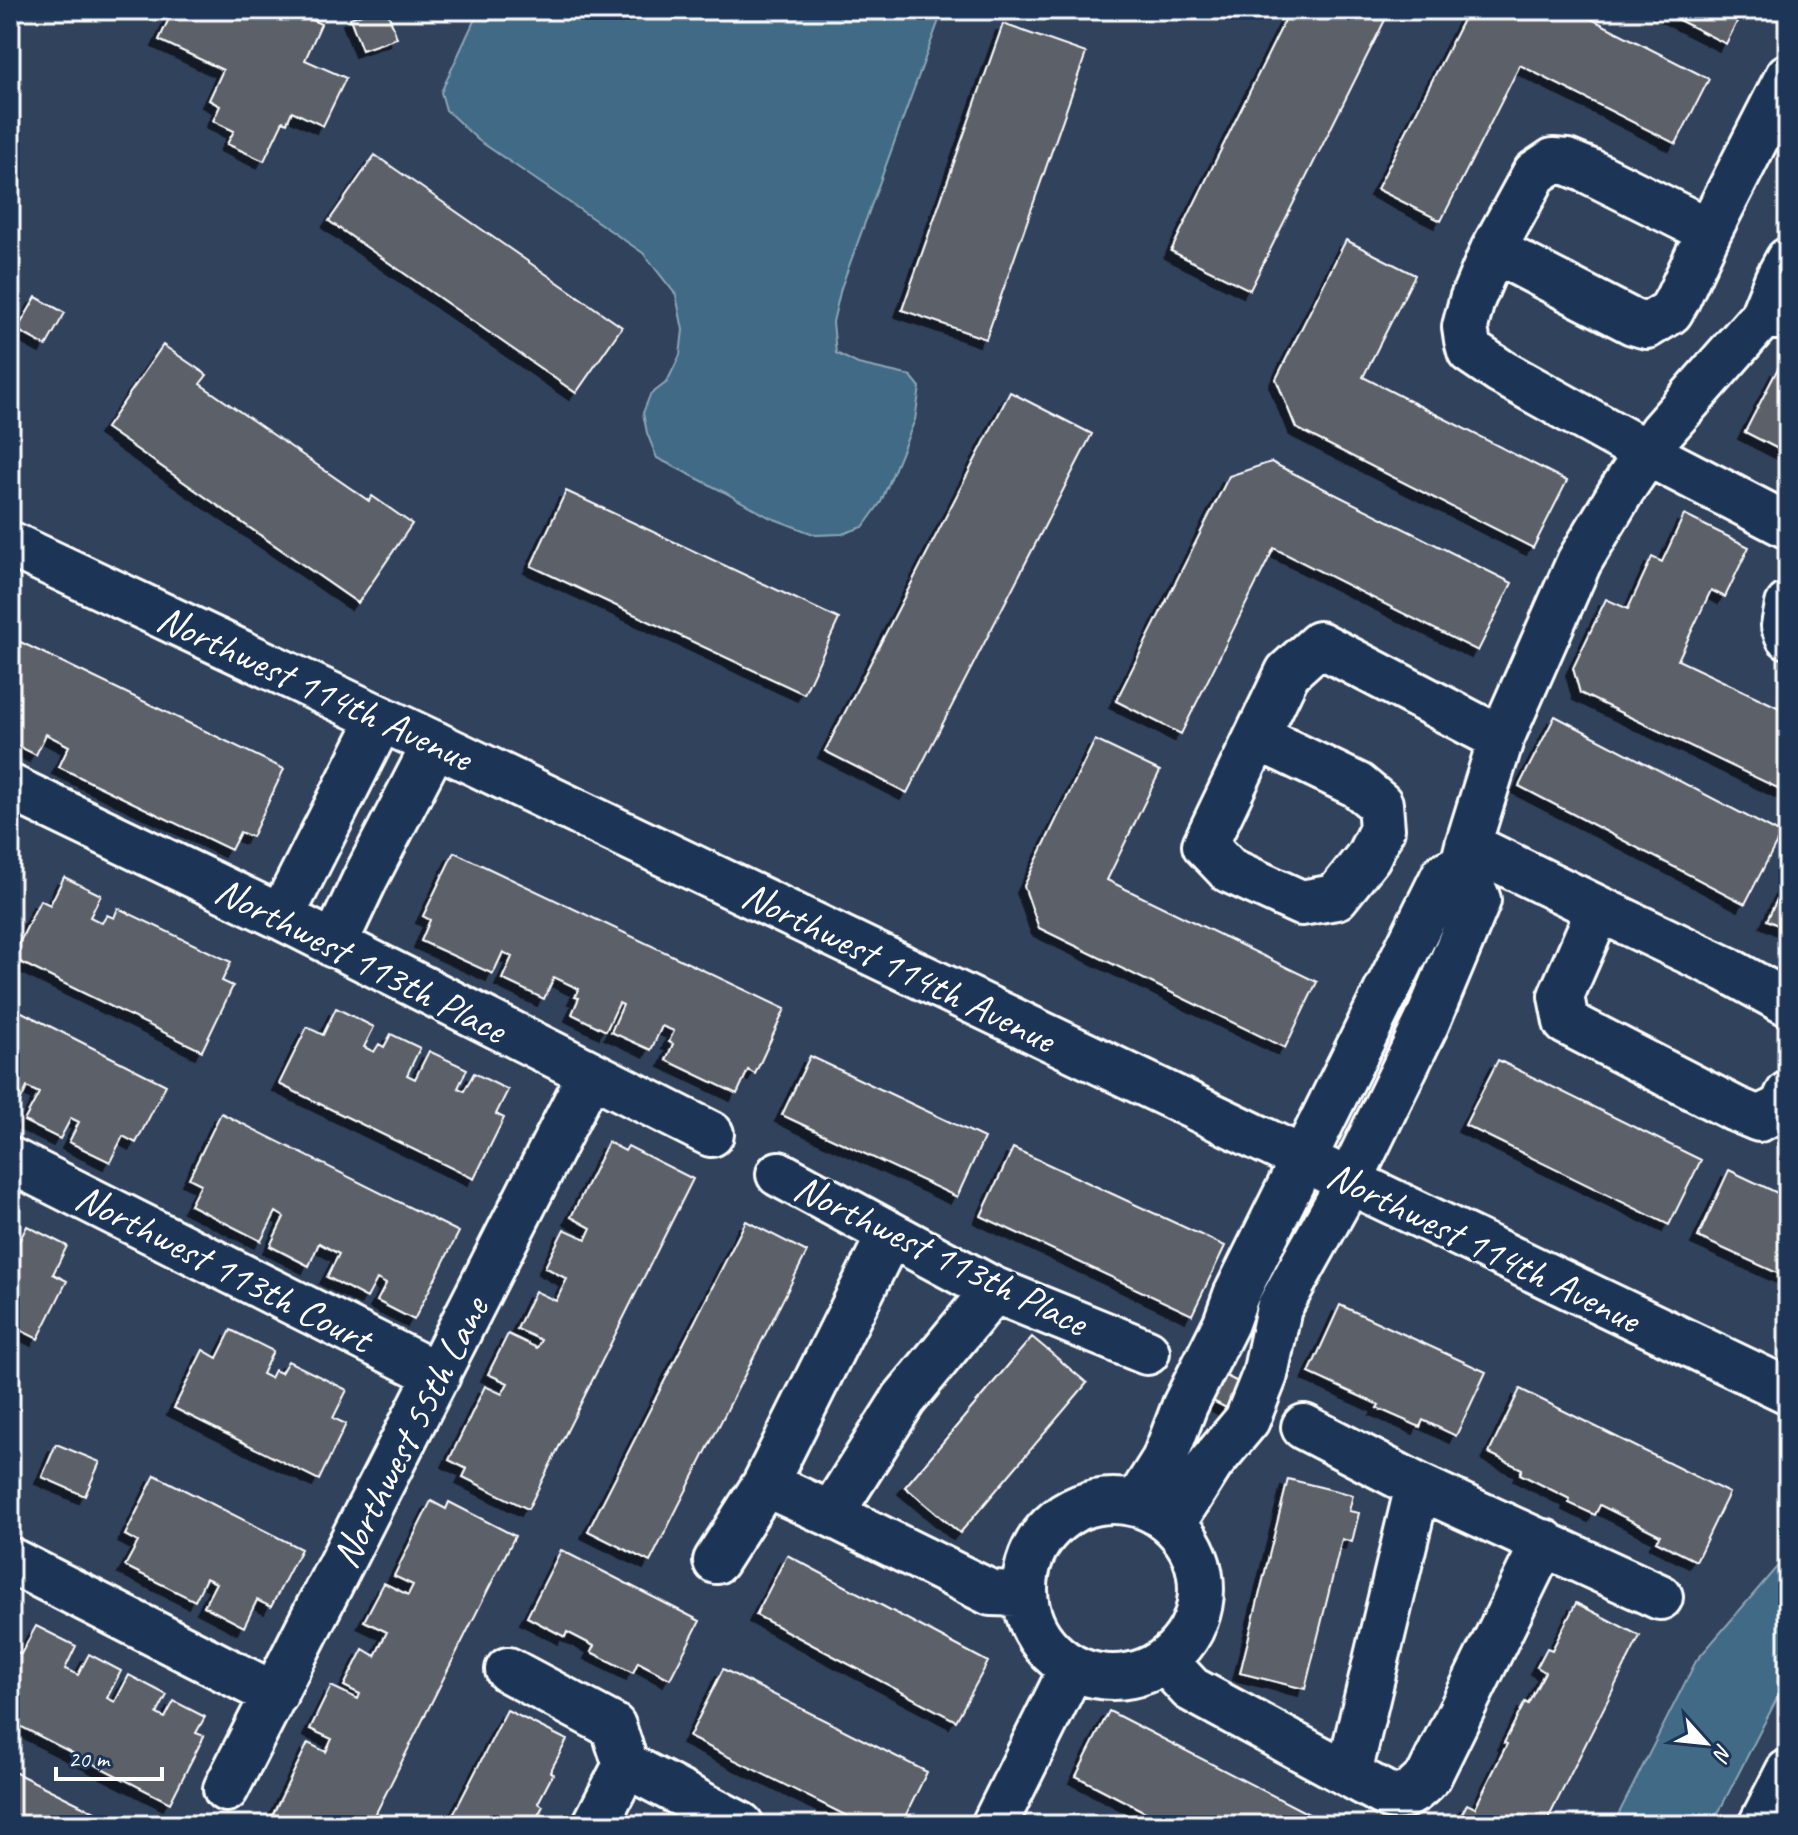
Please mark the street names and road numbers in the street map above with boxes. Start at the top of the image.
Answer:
street label: Northwest 114th Avenue [149,593,483,784]
street label: Northwest 113th Place [207,865,517,1056]
street label: Northwest 114th Avenue [734,870,1066,1065]
street label: Northwest 114th Avenue [1319,1150,1651,1345]
street label: Northwest 113th Place [786,1162,1098,1349]
street label: Northwest 113th Court [68,1172,383,1366]
street label: Northwest 55th Lane [320,1286,501,1576]

